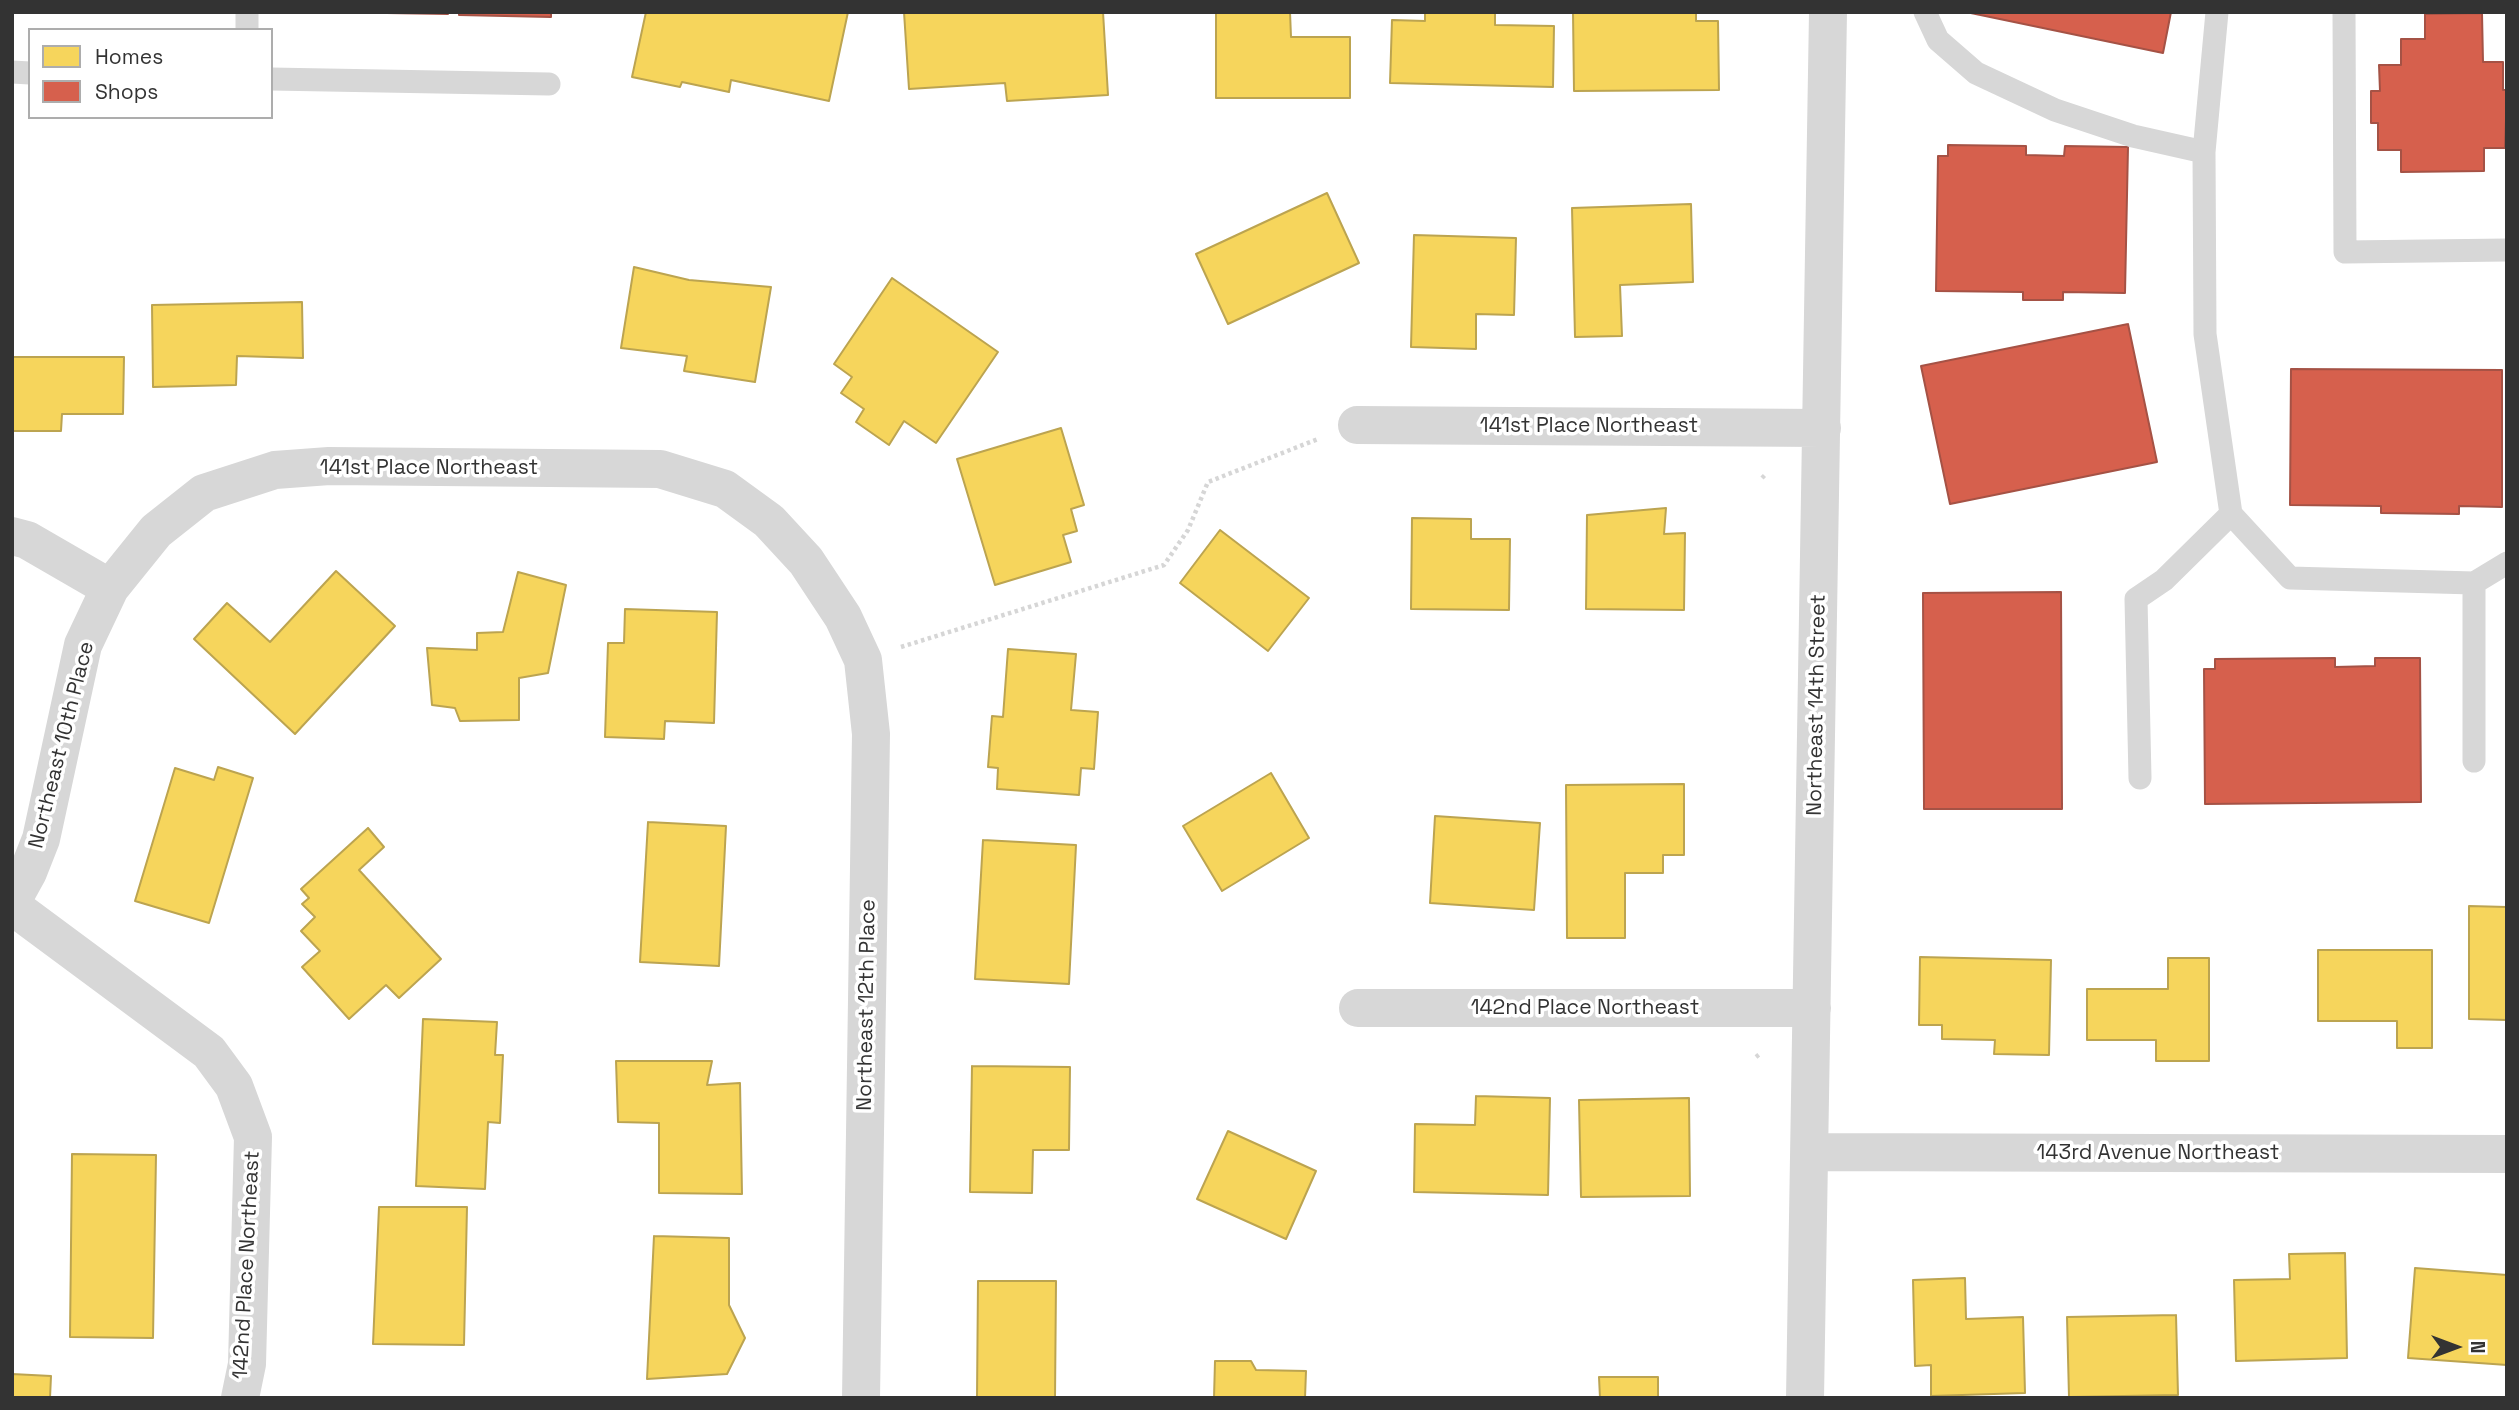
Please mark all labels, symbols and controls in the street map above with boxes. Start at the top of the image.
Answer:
legend [28,28,273,119]
text: Homes [95,43,163,70]
text: Shops [95,78,158,105]
street label: 141st Place Northeast [1480,413,1698,439]
street label: 141st Place Northeast [320,455,538,481]
street label: Northeast 14th Street [1802,594,1832,816]
street label: Northeast 10th Place [24,639,100,851]
street label: Northeast 12th Place [853,899,881,1111]
street label: 142nd Place Northeast [1471,995,1699,1021]
street label: 143rd Avenue Northeast [2037,1140,2279,1166]
street label: 142nd Place Northeast [228,1150,266,1380]
north arrow [2421,1312,2491,1382]
text: N [2465,1341,2490,1353]

